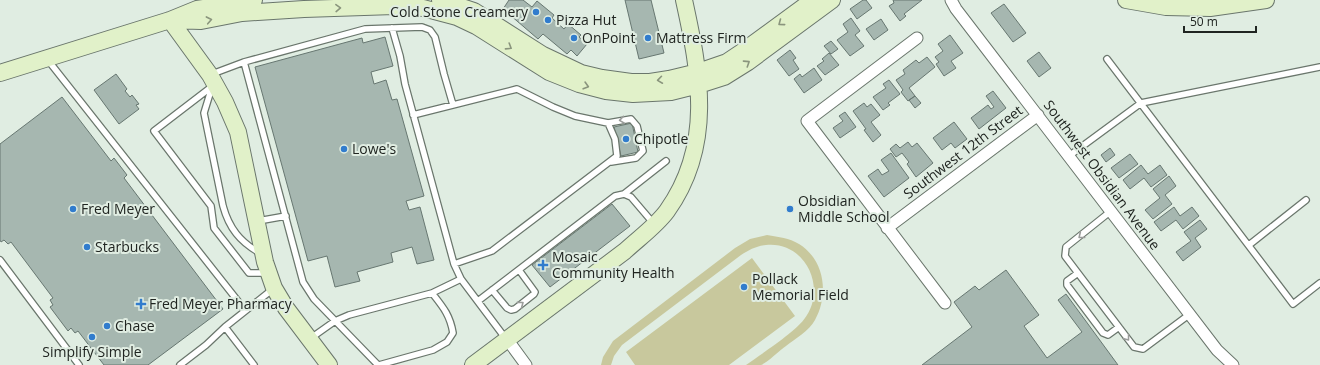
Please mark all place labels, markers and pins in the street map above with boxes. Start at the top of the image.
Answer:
place label: Cold Stone Creamery [390,2,529,21]
marker: Cold Stone Creamery [531,7,541,17]
place label: Pizza Hut [556,10,616,29]
marker: Pizza Hut [543,15,553,25]
place label: OnPoint [582,28,635,47]
place label: Mattress Firm [656,28,746,47]
marker: OnPoint [569,33,579,43]
marker: Mattress Firm [643,33,653,43]
place label: Chipotle [634,129,688,148]
marker: Chipotle [621,134,631,144]
place label: Lowe's [352,139,397,158]
marker: Lowe's [339,144,349,154]
place label: Obsidian Middle School [798,191,890,226]
place label: Fred Meyer [81,199,155,218]
marker: Fred Meyer [68,204,78,214]
marker: Obsidian Middle School [785,204,795,214]
place label: Starbucks [95,237,159,256]
marker: Starbucks [82,242,92,252]
place label: Mosaic Community Health [552,247,675,282]
marker: Mosaic Community Health [537,259,549,271]
place label: Pollack Memorial Field [752,269,849,304]
marker: Pollack Memorial Field [739,282,749,292]
place label: Fred Meyer Pharmacy [149,294,293,313]
marker: Fred Meyer Pharmacy [136,299,146,309]
place label: Chase [115,316,155,335]
marker: Chase [102,321,112,331]
marker: Simplify Simple [87,332,97,342]
place label: Simplify Simple [42,342,142,361]

